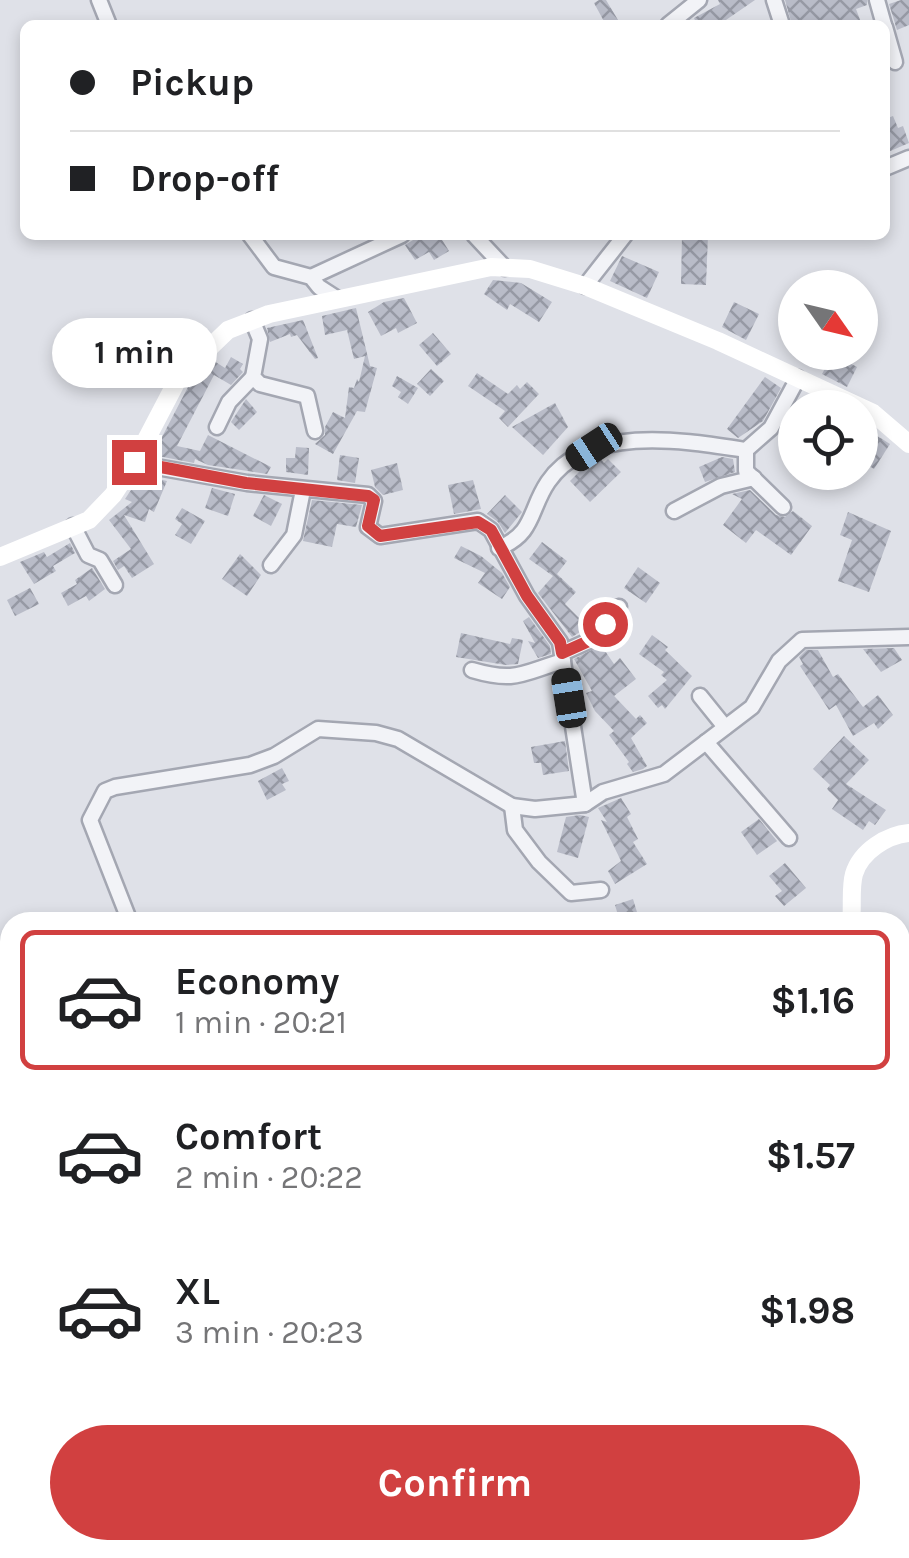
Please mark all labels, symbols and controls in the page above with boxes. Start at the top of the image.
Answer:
text: Pickup [130,60,254,105]
text: Drop-off [130,156,279,201]
north arrow [778,270,878,370]
map controls [778,270,878,490]
callout: 1 min [52,317,216,387]
text: 1 min [94,334,175,371]
button: locate [778,390,878,490]
car [561,418,627,476]
route end [112,440,157,485]
route start [583,602,628,647]
car [549,666,589,730]
icon: car [55,955,145,1045]
text: Economy [175,959,339,1004]
text: $1.16 [770,978,855,1023]
text: 1 min · 20:21 [175,1004,347,1041]
icon: car [55,1110,145,1200]
text: Comfort [175,1114,322,1159]
text: $1.57 [766,1133,855,1178]
text: 2 min · 20:22 [175,1159,363,1196]
icon: car [55,1265,145,1355]
text: XL [175,1269,220,1314]
text: $1.98 [759,1288,855,1333]
text: 3 min · 20:23 [175,1314,364,1351]
button: Confirm [50,1425,860,1540]

